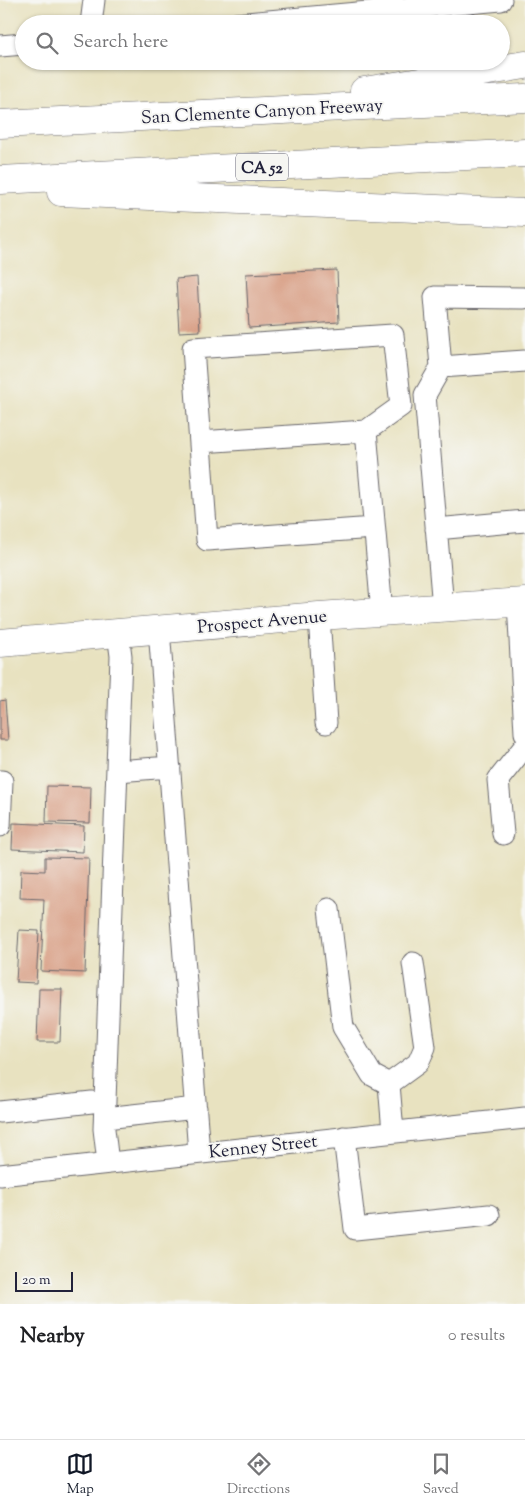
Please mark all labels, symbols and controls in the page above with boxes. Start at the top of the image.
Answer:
search box [15,15,510,70]
icon: search [33,29,61,57]
text: Search here [73,29,168,56]
street label: San Clemente Canyon Freeway [140,94,384,132]
road number: CA 52 [236,154,288,180]
street label: Prospect Avenue [196,604,328,642]
street label: Kenney Street [208,1129,319,1167]
scale bar [15,1269,72,1292]
text: 20 m [22,1271,51,1291]
text: Nearby [20,1322,85,1352]
text: 0 results [448,1325,505,1348]
tab: Map [66,1450,94,1500]
tab: Directions [227,1450,290,1500]
tab: Saved [423,1450,459,1500]

